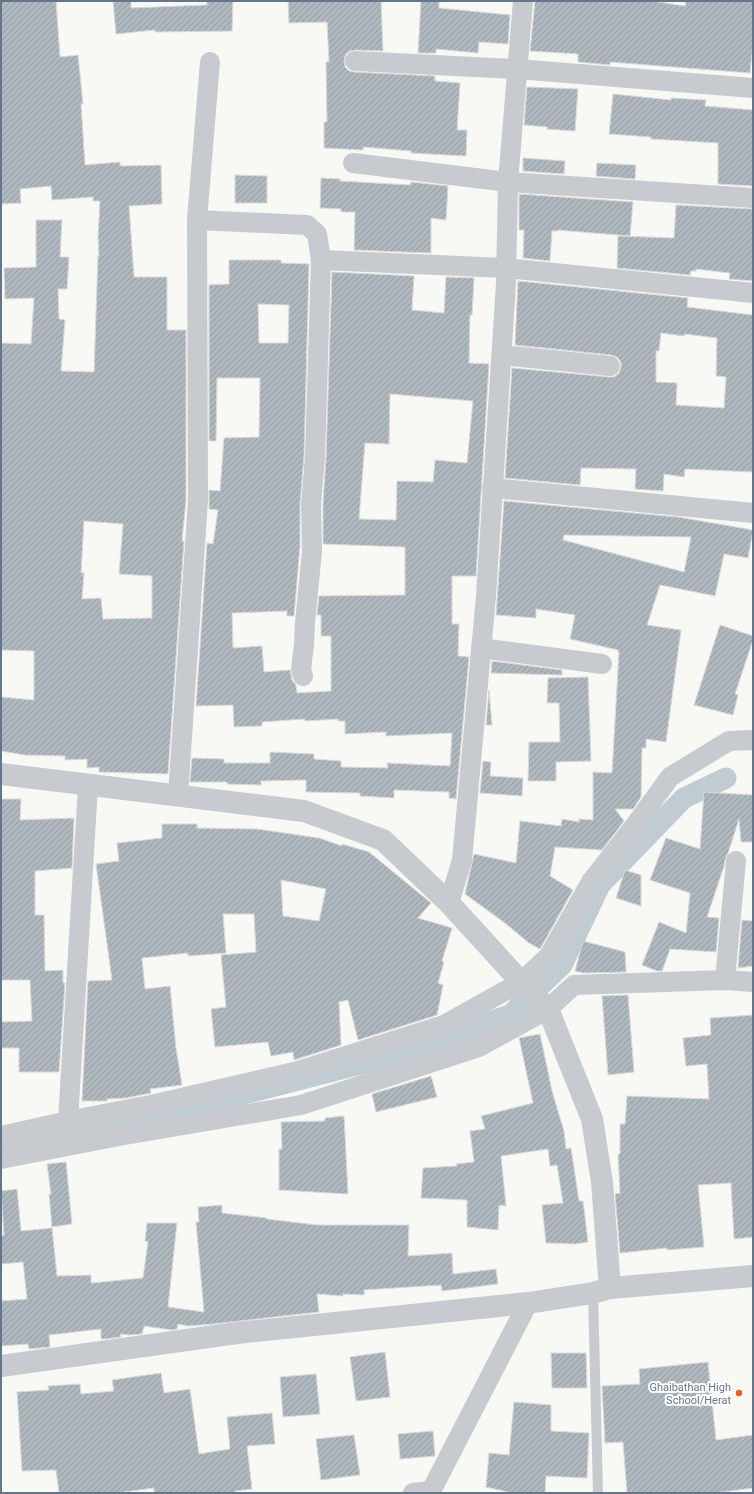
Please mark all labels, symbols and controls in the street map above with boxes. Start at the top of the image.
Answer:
place label: Ghaibathan High School/Herat [649,1381,731,1407]
marker: Ghaibathan High School/Herat [734,1388,744,1398]

